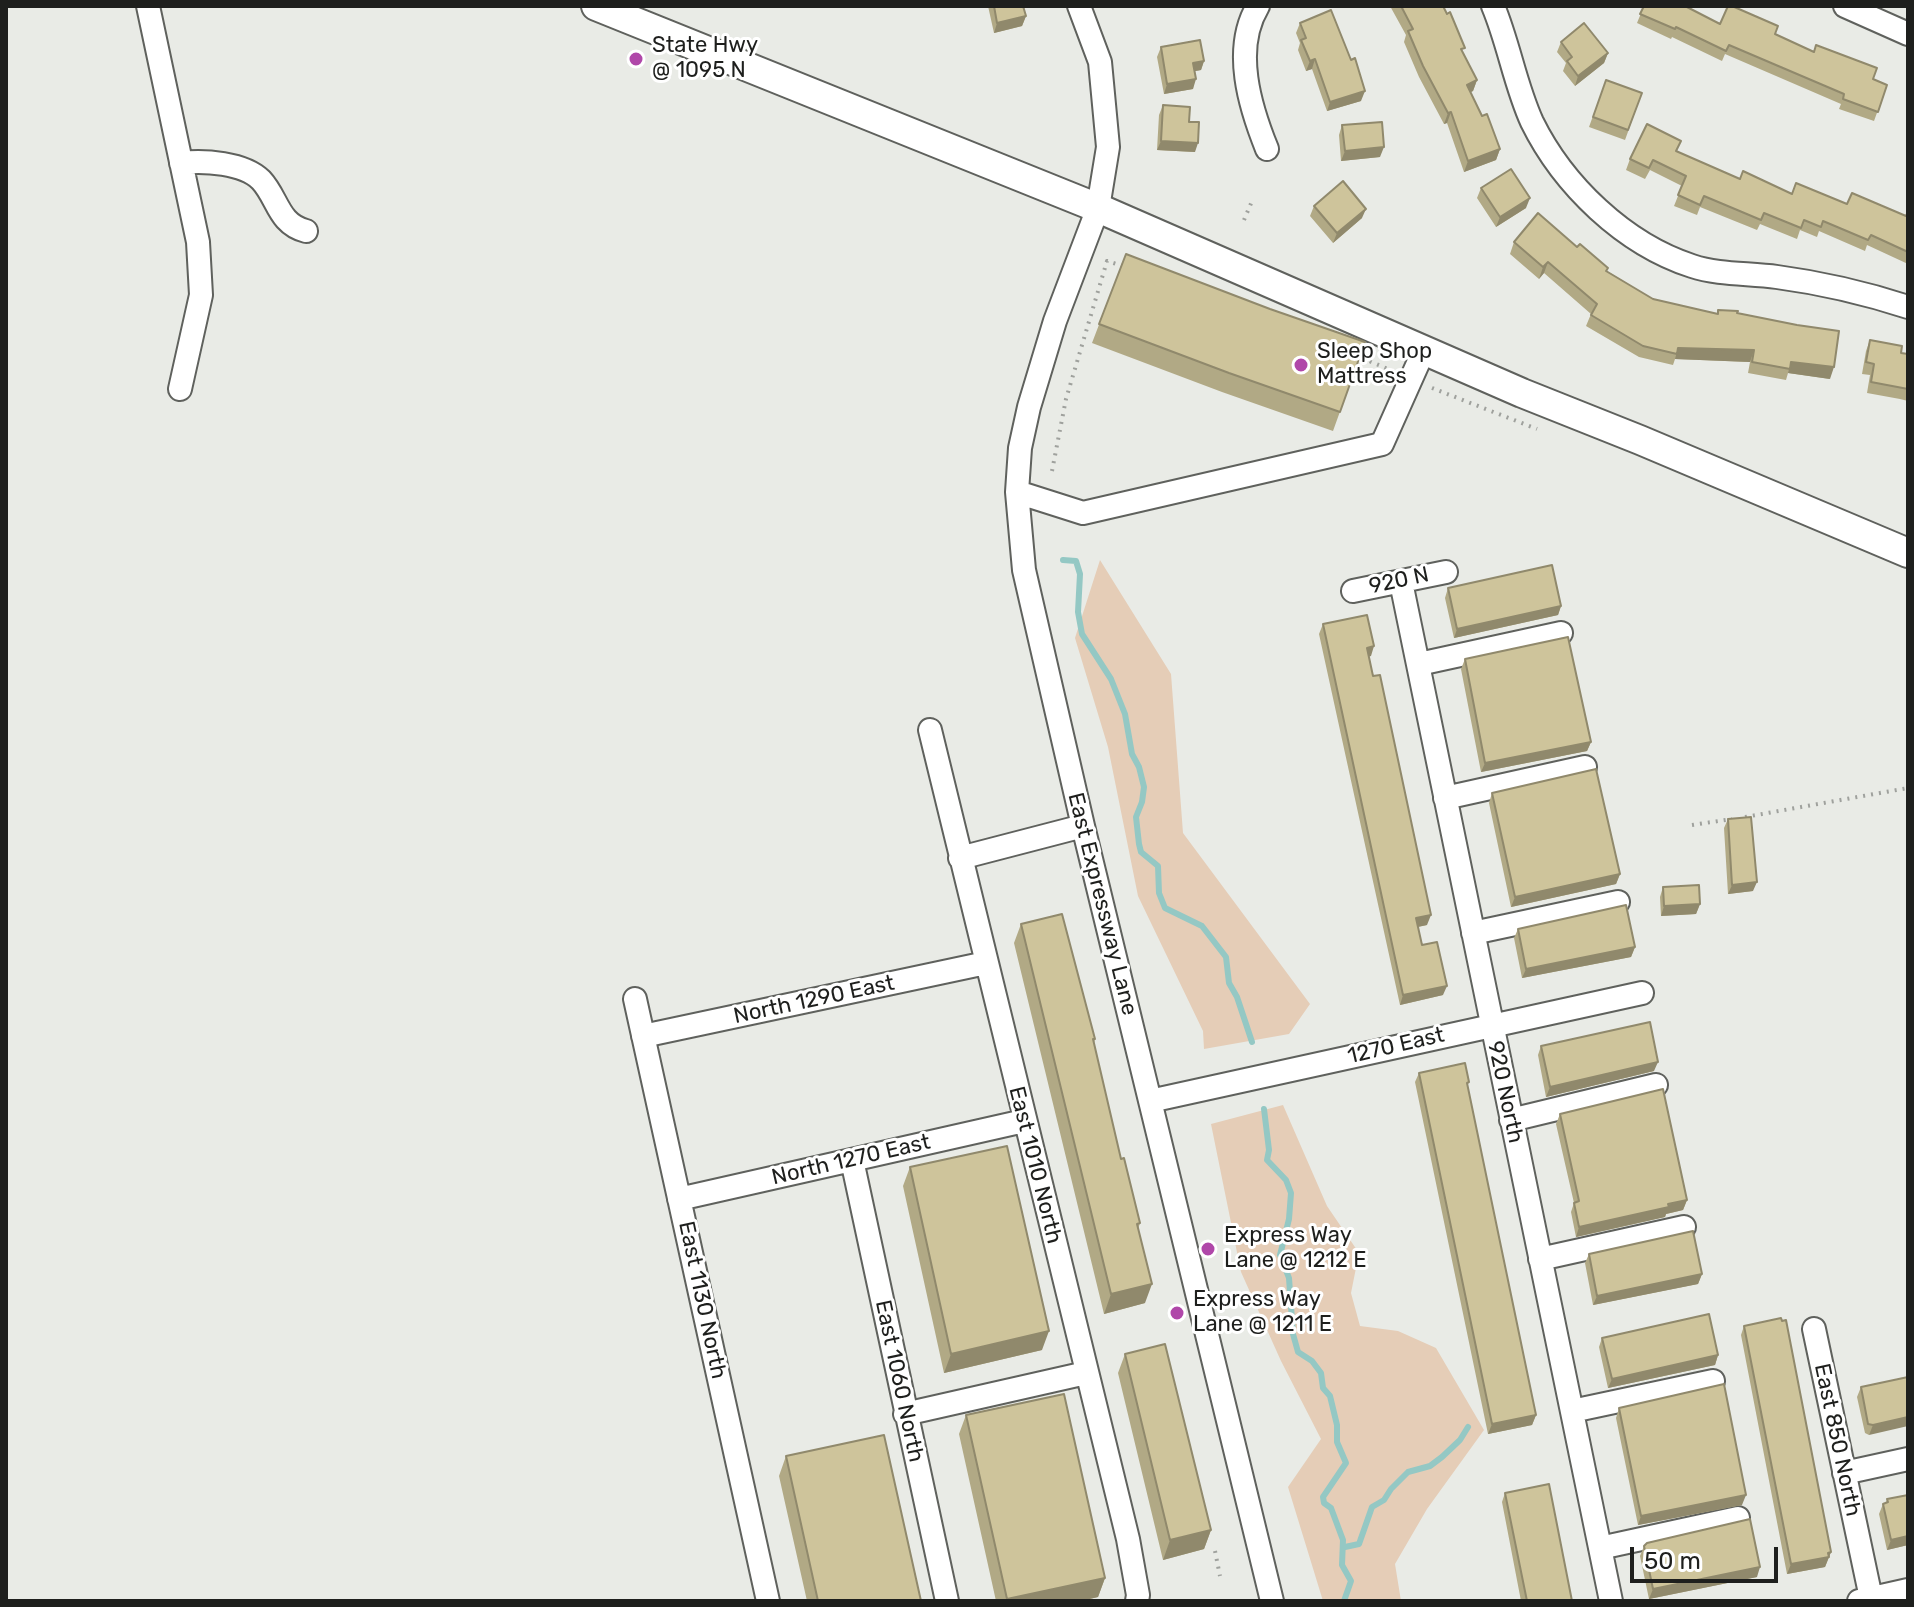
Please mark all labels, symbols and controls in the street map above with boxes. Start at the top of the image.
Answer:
place label: State Hwy @ 1095 N [652,33,758,84]
marker: State Hwy @ 1095 N [627,50,645,68]
place label: Sleep Shop Mattress [1317,339,1432,390]
marker: Sleep Shop Mattress [1292,356,1310,374]
street label: 920 N [1367,562,1431,600]
street label: East Expressway Lane [1062,790,1142,1018]
street label: North 1290 East [731,970,897,1030]
street label: 1270 East [1345,1022,1447,1070]
street label: 920 North [1481,1039,1529,1145]
street label: East 1010 North [1003,1084,1067,1246]
street label: North 1270 East [769,1129,933,1191]
street label: East 1130 North [672,1219,732,1381]
place label: Express Way Lane @ 1212 E [1224,1223,1367,1274]
marker: Express Way Lane @ 1212 E [1199,1240,1217,1258]
place label: Express Way Lane @ 1211 E [1193,1287,1332,1338]
street label: East 1060 North [869,1298,929,1464]
marker: Express Way Lane @ 1211 E [1168,1304,1186,1322]
street label: East 850 North [1808,1361,1866,1519]
scale bar [1634,1531,1782,1581]
text: 50 m [1644,1547,1701,1575]

